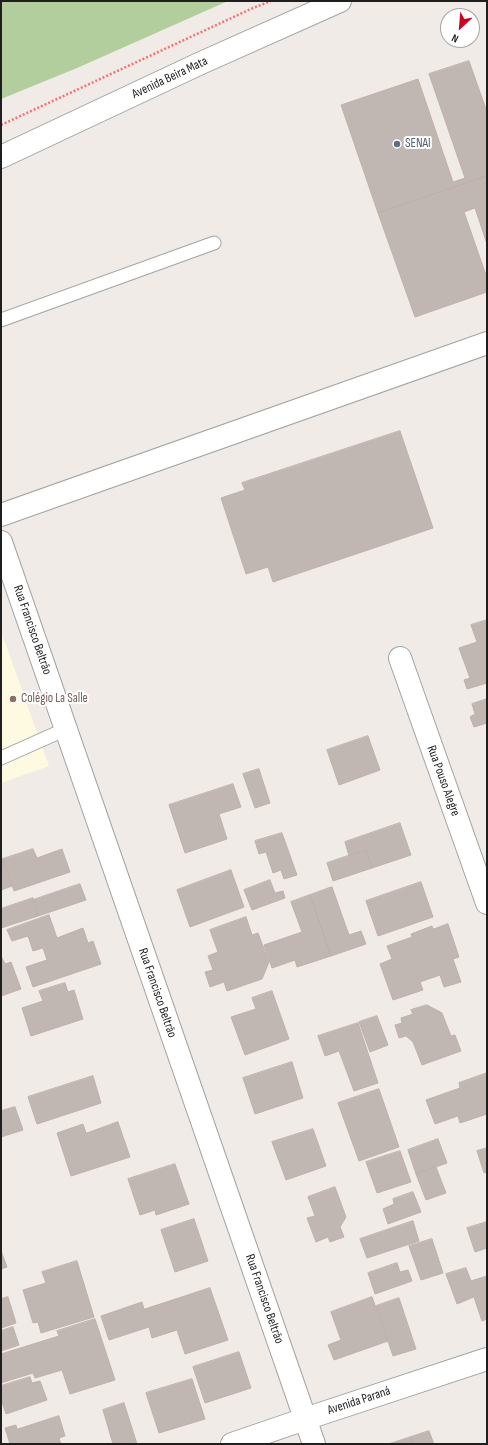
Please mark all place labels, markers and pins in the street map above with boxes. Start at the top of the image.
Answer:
place label: SENAI [405,136,431,152]
marker: SENAI [392,139,402,149]
place label: Colégio La Salle [21,691,88,707]
marker: Colégio La Salle [8,694,18,704]

